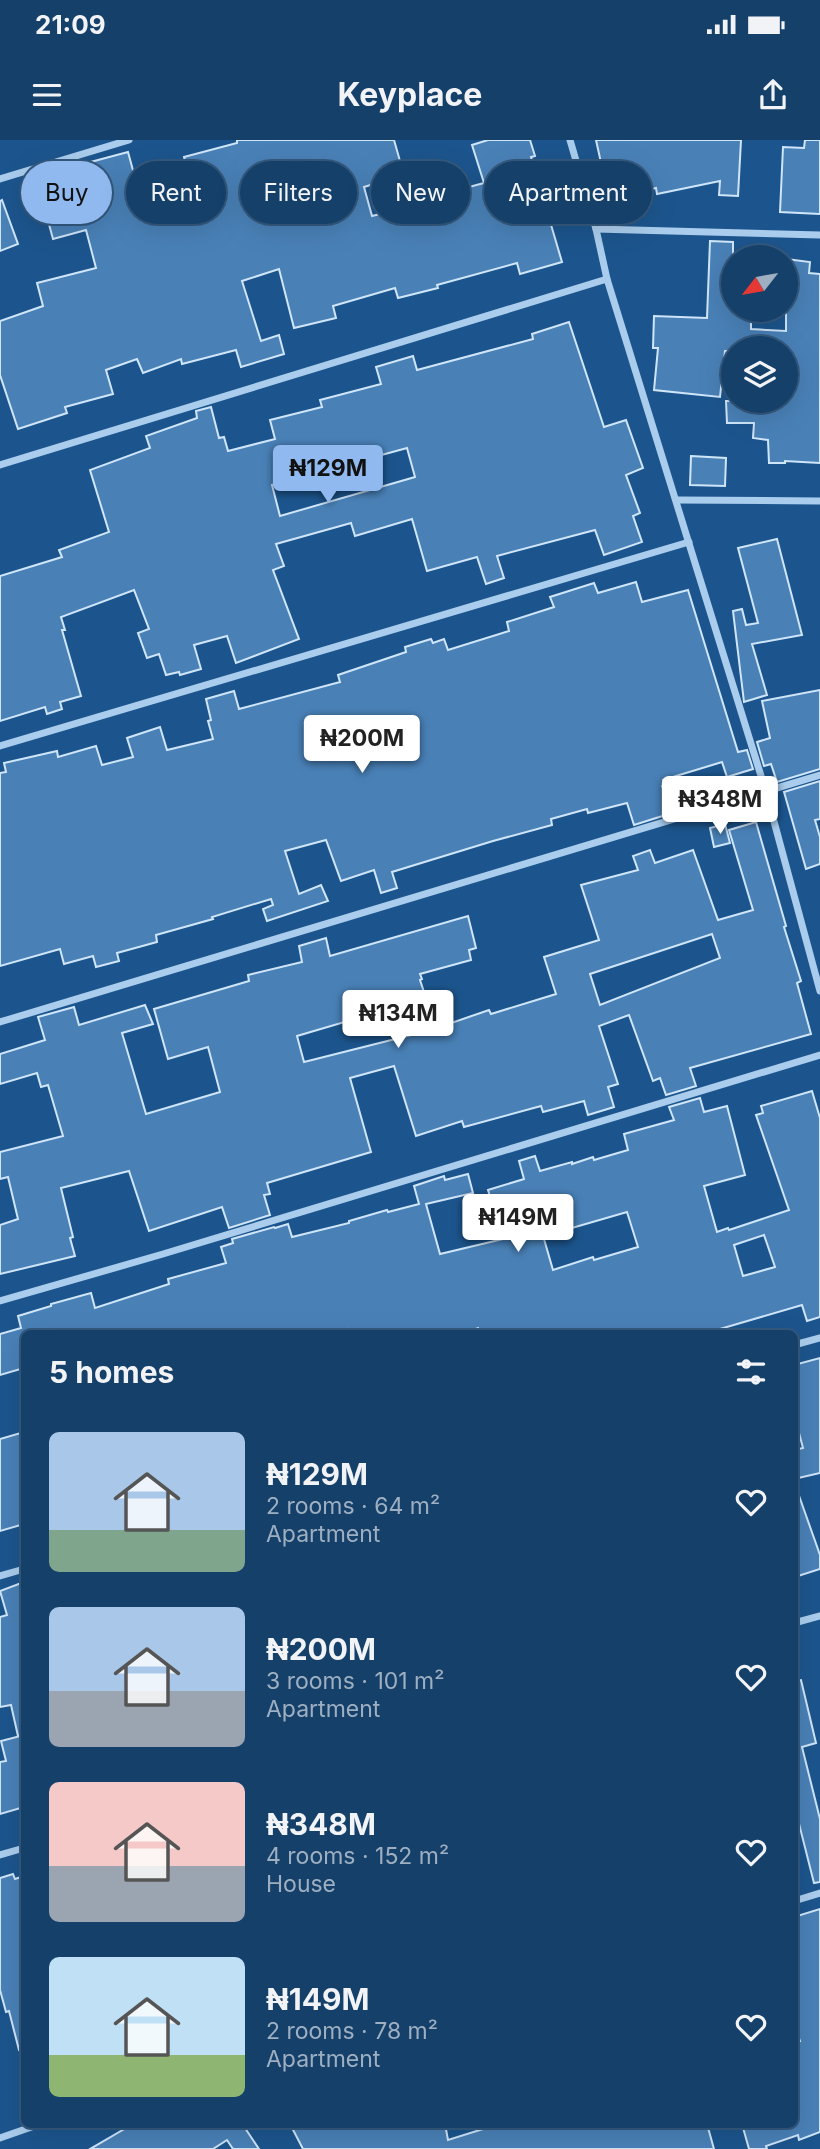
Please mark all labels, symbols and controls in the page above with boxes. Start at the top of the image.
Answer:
text: 21:09 [35,9,106,40]
text: Keyplace [338,75,482,114]
icon: menu [28,76,66,114]
icon: share [754,76,792,114]
chip: Buy [21,161,112,224]
chip: Rent [126,161,226,224]
chip: Filters [240,161,357,224]
chip: New [371,161,470,224]
chip: Apartment [484,161,652,224]
north arrow [721,245,798,322]
map controls [721,245,798,413]
button: layers [721,336,798,413]
pin: ₦129M [279,446,377,505]
text: ₦129M [289,454,367,482]
pin: ₦200M [313,716,411,775]
text: ₦200M [320,724,404,752]
pin: ₦348M [671,776,769,836]
text: ₦348M [678,785,762,813]
pin: ₦134M [349,990,447,1050]
text: ₦134M [358,999,438,1027]
pin: ₦149M [469,1194,567,1254]
text: ₦149M [478,1203,558,1231]
icon: filters [732,1353,770,1391]
text: 5 homes [49,1354,174,1390]
text: ₦129M [266,1456,368,1492]
icon: home [105,1460,189,1544]
icon: heart [732,1483,770,1521]
text: 2 rooms · 64 m² [266,1492,440,1520]
text: Apartment [266,1520,380,1548]
text: ₦200M [266,1631,376,1667]
icon: home [105,1635,189,1719]
icon: heart [732,1658,770,1696]
text: 3 rooms · 101 m² [266,1667,444,1695]
text: Apartment [266,1695,380,1723]
text: ₦348M [266,1806,376,1842]
icon: home [105,1810,189,1894]
icon: heart [732,1833,770,1871]
text: 4 rooms · 152 m² [266,1842,449,1870]
text: House [266,1870,336,1898]
text: ₦149M [266,1981,369,2017]
icon: home [105,1985,189,2069]
icon: heart [732,2008,770,2046]
text: 2 rooms · 78 m² [266,2017,438,2045]
text: Apartment [266,2045,380,2073]

